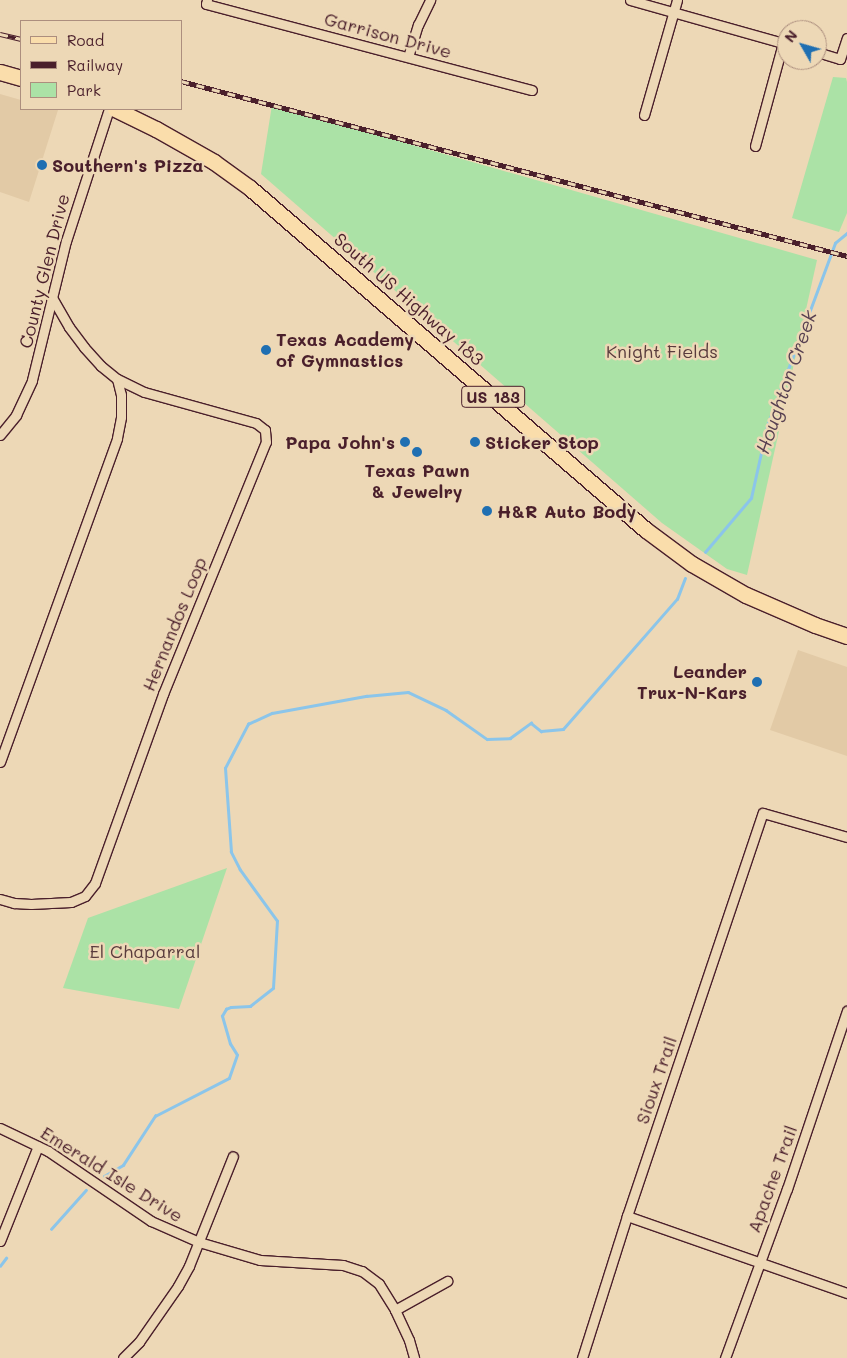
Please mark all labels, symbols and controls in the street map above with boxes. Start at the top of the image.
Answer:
street label: Garrison Drive [322,8,454,62]
legend [20,20,182,110]
north arrow [777,20,827,70]
text: N [780,26,801,46]
text: Road [67,30,104,50]
text: Railway [67,55,123,75]
text: Park [67,80,101,100]
place label: Southern's Pizza [52,154,204,176]
marker: Southern's Pizza [36,159,48,171]
street label: County Glen Drive [14,191,74,351]
street label: South US Highway 183 [330,228,488,370]
water label: Houghton Creek [751,307,821,457]
place label: Texas Academy of Gymnastics [276,329,414,372]
park label: Knight Fields [606,340,718,362]
marker: Texas Academy of Gymnastics [260,344,272,356]
road number: US 183 [460,384,526,411]
place label: Papa John's [285,431,395,453]
place label: Sticker Stop [485,431,599,453]
marker: Papa John's [399,436,411,448]
marker: Sticker Stop [469,436,481,448]
marker: Texas Pawn & Jewelry [411,446,423,458]
place label: Texas Pawn & Jewelry [365,460,469,502]
place label: H&R Auto Body [497,500,636,522]
marker: H&R Auto Body [481,505,493,517]
street label: Hernandos Loop [137,554,211,694]
place label: Leander Trux-N-Kars [637,661,747,704]
marker: Leander Trux-N-Kars [751,676,763,688]
park label: El Chaparral [90,940,200,962]
street label: Sioux Trail [631,1033,681,1127]
street label: Emerald Isle Drive [37,1122,187,1226]
street label: Apache Trail [743,1122,801,1236]

